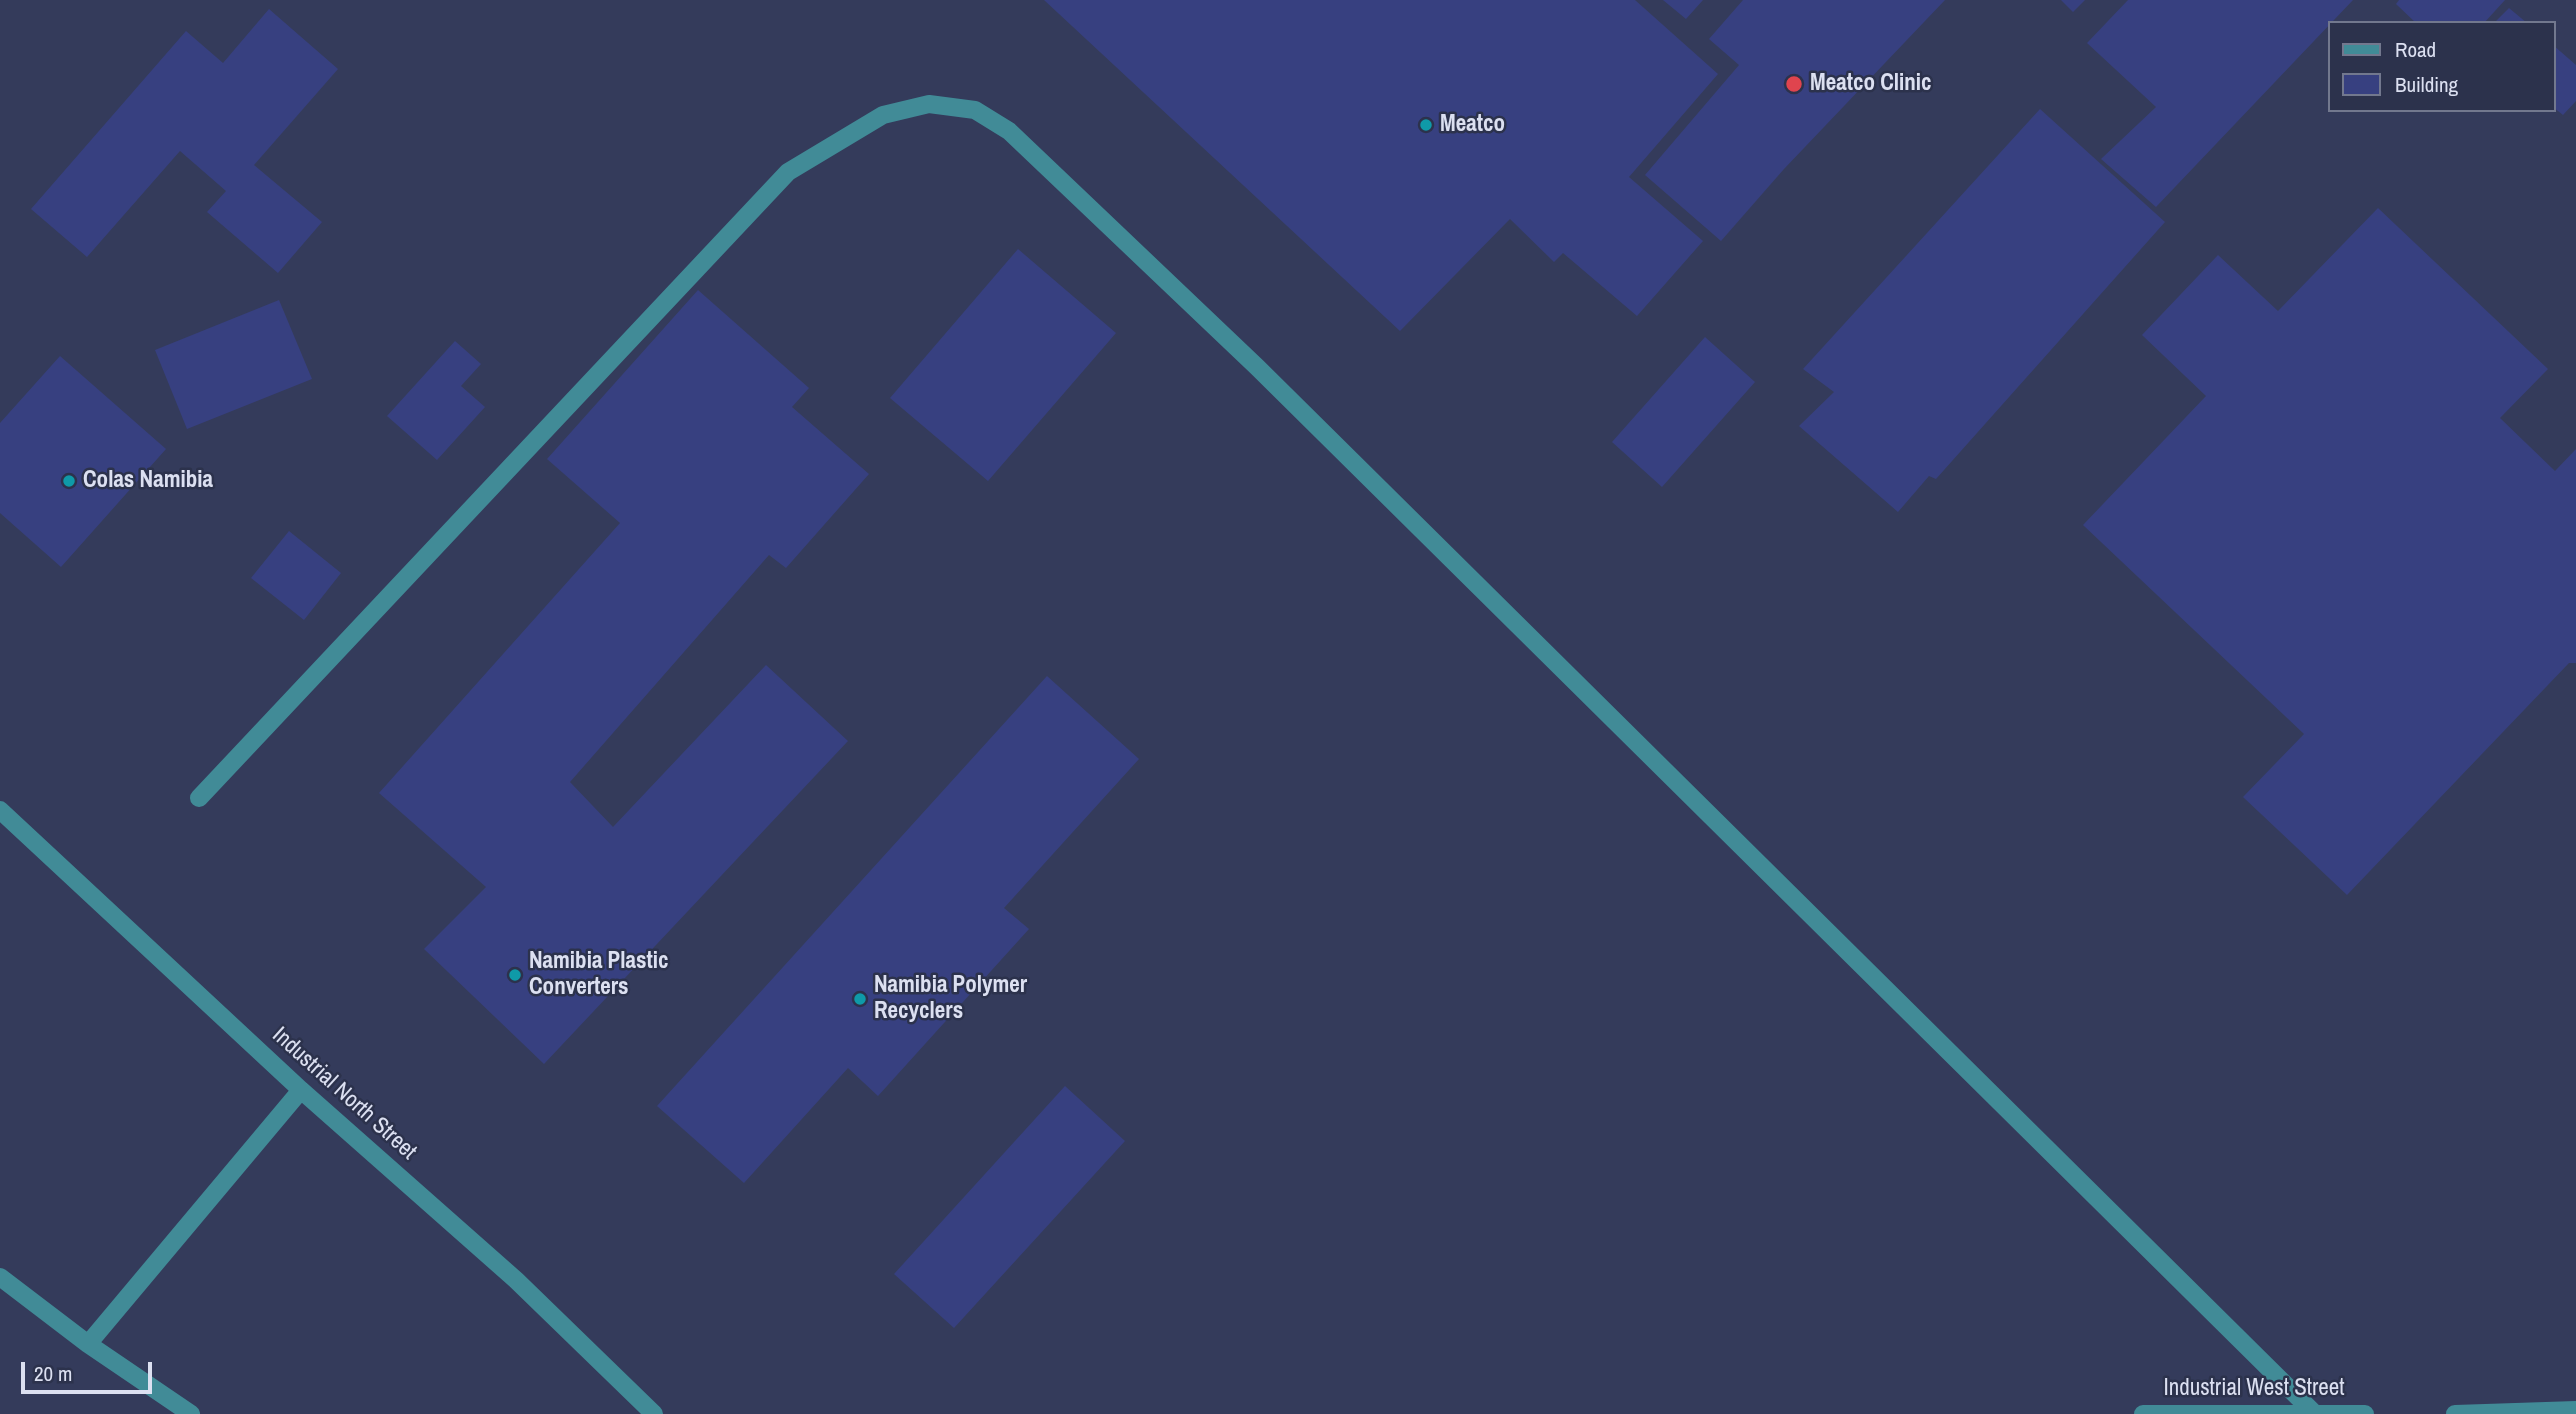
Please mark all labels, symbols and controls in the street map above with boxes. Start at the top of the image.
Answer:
legend [2328,21,2555,112]
text: Road [2395,35,2436,64]
place label: Meatco Clinic [1810,70,1932,98]
text: Building [2395,70,2458,99]
marker: Meatco Clinic [1784,74,1804,94]
place label: Meatco [1440,111,1505,139]
marker: Meatco [1418,117,1434,133]
place label: Colas Namibia [83,467,213,495]
marker: Colas Namibia [61,473,77,489]
place label: Namibia Plastic Converters [529,948,668,1002]
marker: Namibia Plastic Converters [507,967,523,983]
place label: Namibia Polymer Recyclers [874,972,1027,1026]
marker: Namibia Polymer Recyclers [852,991,868,1007]
street label: Industrial North Street [266,1022,422,1166]
scale bar [24,1348,156,1392]
text: 20 m [34,1359,72,1388]
street label: Industrial West Street [2163,1375,2345,1403]

